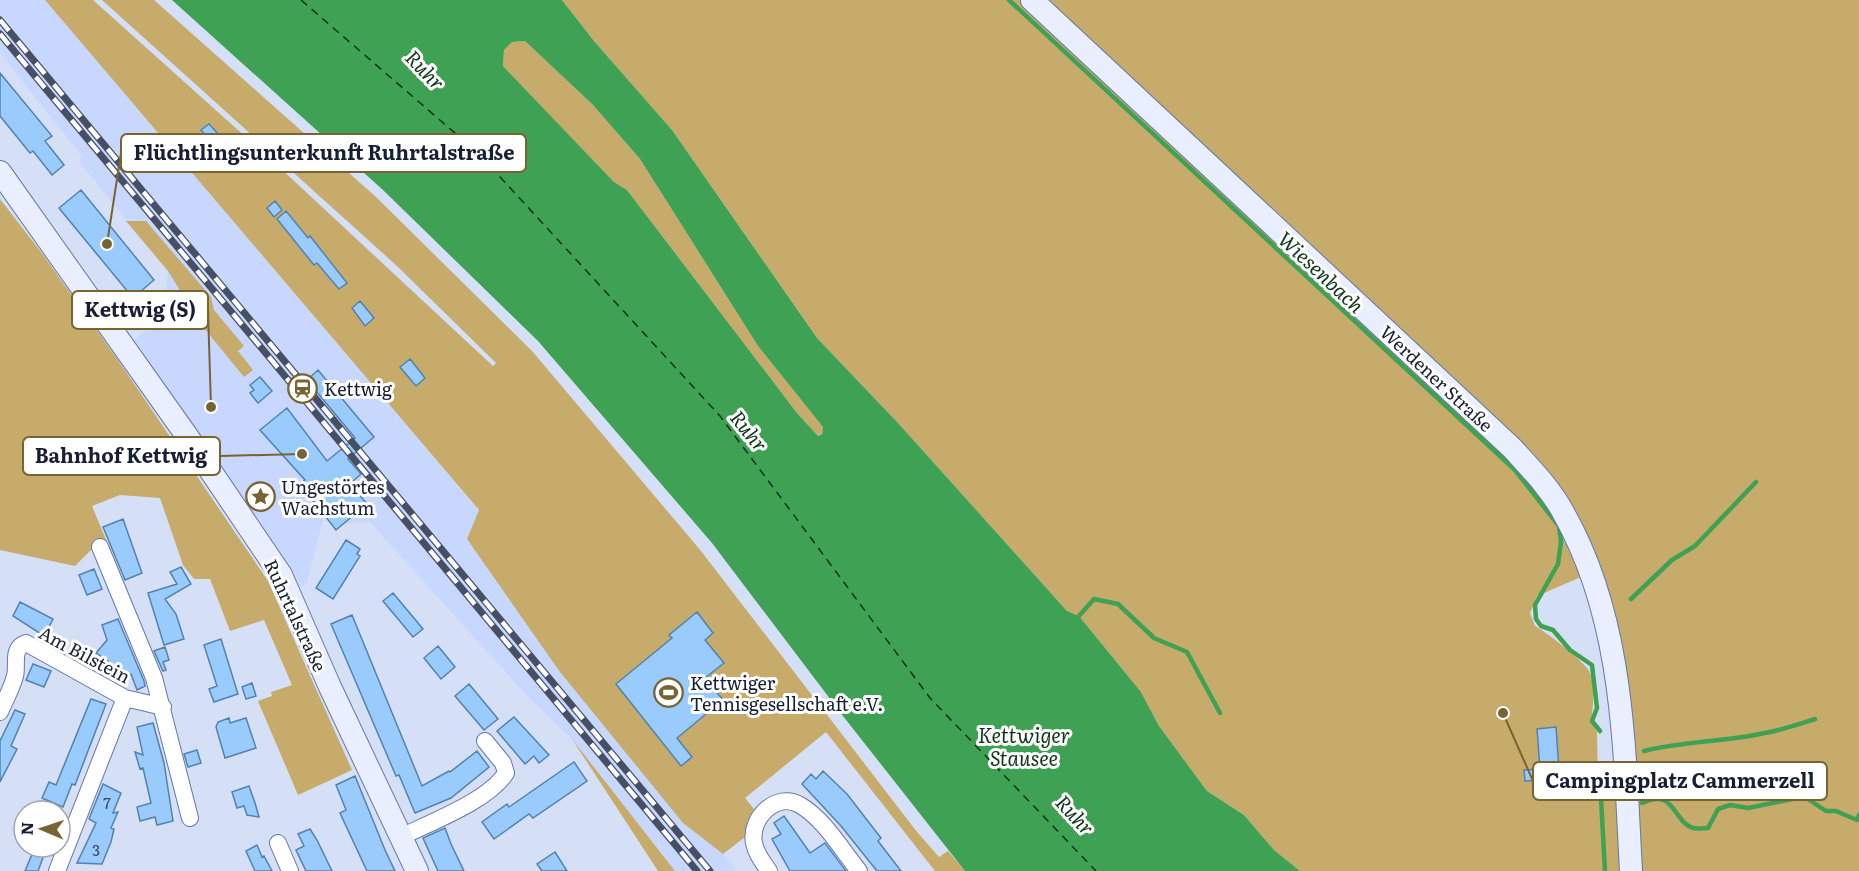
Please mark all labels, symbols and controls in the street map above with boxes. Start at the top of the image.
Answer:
water label: Ruhr [399,42,453,96]
callout: Flüchtlingsunterkunft Ruhrtalstraße [121,134,526,172]
text: Flüchtlingsunterkunft Ruhrtalstraße [134,136,514,166]
water label: Wiesenbach [1272,223,1372,319]
callout: Kettwig (S) [72,291,208,329]
text: Kettwig (S) [84,293,196,323]
street label: Werdener Straße [1374,318,1500,438]
station icon: Kettwig [287,372,319,404]
place label: Kettwig [324,375,393,402]
water label: Ruhr [724,403,776,457]
callout: Bahnhof Kettwig [23,437,220,475]
text: Bahnhof Kettwig [35,439,208,469]
place label: Ungestörtes Wachstum [281,473,384,521]
place icon: Ungestörtes Wachstum [244,480,276,512]
street label: Ruhrtalstraße [258,554,334,676]
street label: Am Bilstein [34,619,136,689]
place label: Kettwiger Tennisgesellschaft e.V. [690,669,883,717]
sports icon: Kettwiger Tennisgesellschaft e.V. [653,676,685,708]
water label: Kettwiger Stausee [978,719,1070,772]
callout: Campingplatz Cammerzell [1533,762,1827,800]
text: Campingplatz Cammerzell [1545,764,1815,794]
water label: Ruhr [1049,787,1103,841]
house number: 7 [103,791,111,814]
north arrow [12,799,72,859]
text: N [14,821,38,836]
house number: 3 [92,838,100,861]

